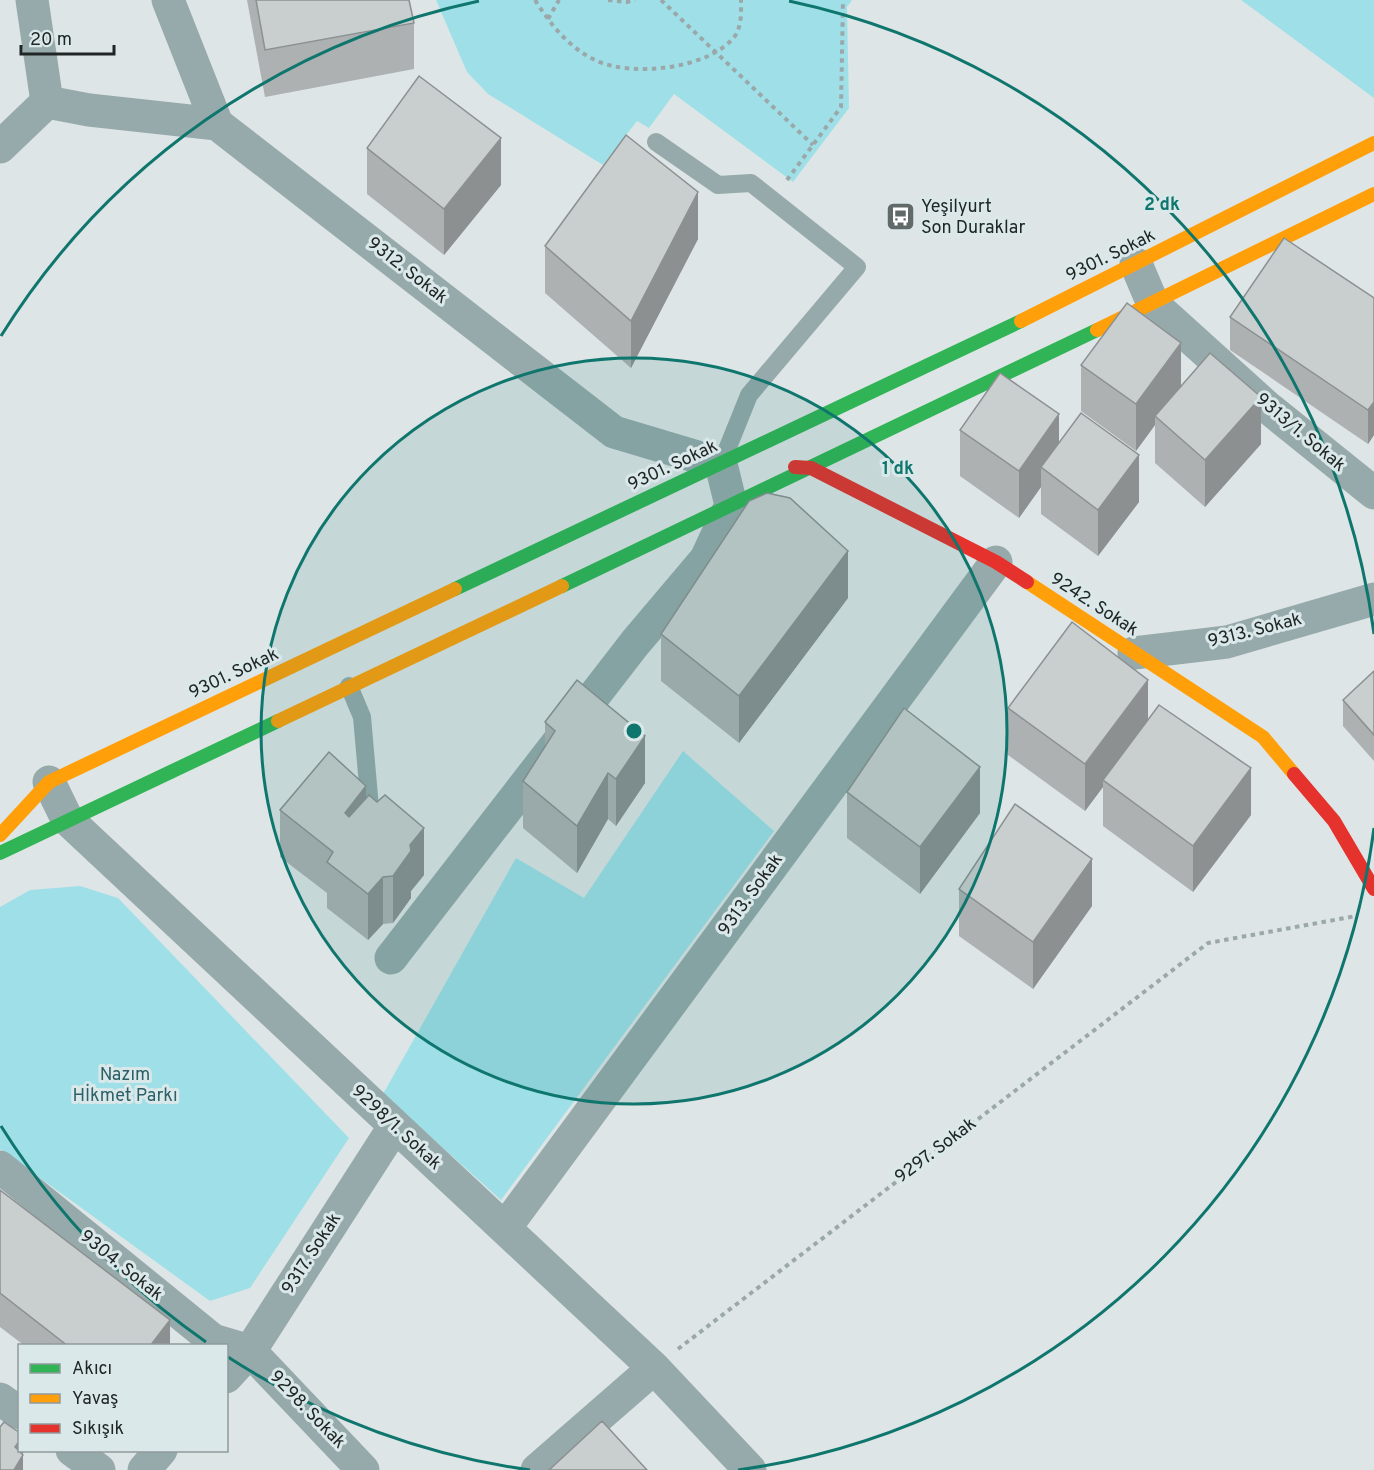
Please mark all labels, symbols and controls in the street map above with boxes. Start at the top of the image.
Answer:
scale bar [21,18,114,56]
text: 20 m [30,29,72,52]
text: 2 dk [1144,194,1180,217]
place label: Yeşilyurt Son Duraklar [921,196,1025,240]
bus stop icon: Yeşilyurt Son Duraklar [884,201,916,233]
street label: 9301. Sokak [1063,225,1159,287]
street label: 9312. Sokak [362,232,452,310]
street label: 9313/1. Sokak [1250,389,1350,477]
street label: 9301. Sokak [624,435,722,497]
text: 1 dk [882,458,914,481]
street label: 9242. Sokak [1046,568,1142,642]
street label: 9313. Sokak [1206,608,1304,654]
street label: 9301. Sokak [185,643,283,705]
centre of rings [624,721,644,741]
street label: 9313. Sokak [714,849,788,941]
park label: Nazım Hİkmet Parkı [72,1064,178,1108]
street label: 9298/1. Sokak [346,1080,446,1176]
street label: 9297. Sokak [891,1113,981,1189]
street label: 9317. Sokak [277,1209,347,1299]
street label: 9304. Sokak [75,1225,167,1307]
legend [18,1344,228,1452]
text: Akıcı [72,1358,112,1381]
street label: 9298. Sokak [264,1366,350,1454]
text: Yavaş [72,1388,118,1411]
text: Sıkışık [72,1418,124,1441]

